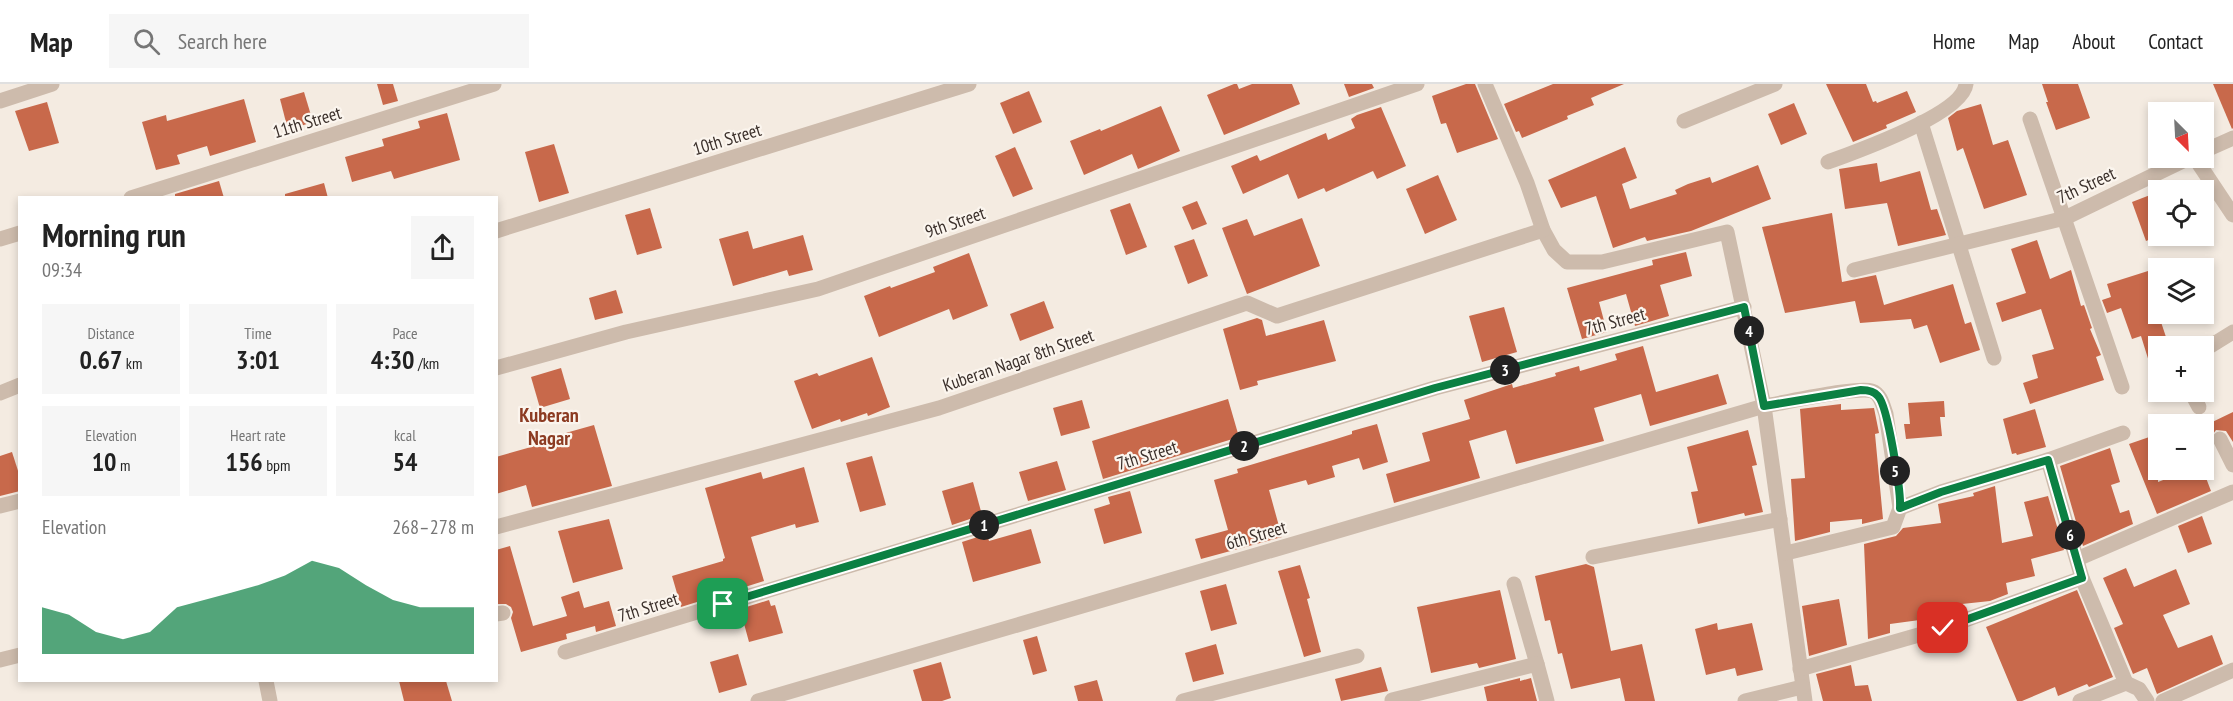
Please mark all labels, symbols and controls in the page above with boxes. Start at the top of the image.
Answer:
search box [109,14,529,68]
text: Map [30,23,73,60]
icon: search [130,25,163,58]
text: Search here [178,27,267,55]
text: Home [1933,28,1975,55]
text: Map [2008,28,2039,55]
text: About [2072,28,2115,55]
text: Contact [2148,28,2203,55]
street label: 11th Street [270,101,344,143]
north arrow [2148,102,2214,168]
map controls [2148,102,2214,480]
street label: 10th Street [690,118,764,160]
street label: 7th Street [2053,161,2119,209]
button: locate [2148,180,2214,246]
street label: 9th Street [922,201,988,243]
text: Morning run [42,213,186,256]
button: share [411,216,474,279]
text: 09:34 [42,257,82,283]
button: layers [2148,258,2214,324]
street label: 7th Street [1582,302,1648,340]
pin: 4 [1734,316,1764,346]
text: 4 [1745,321,1753,341]
text: Distance [87,323,135,343]
text: Time [244,323,272,343]
text: Pace [392,323,418,343]
street label: Kuberan Nagar 8th Street [940,323,1097,397]
button: + [2148,336,2214,402]
text: 0.67 [80,343,122,376]
text: 3:01 [236,343,280,376]
text: 4:30 [371,343,415,376]
text: km [122,353,142,373]
text: /km [415,353,439,373]
pin: 3 [1490,355,1520,385]
text: 3 [1501,360,1509,380]
district label: Kuberan Nagar [519,402,579,451]
button: − [2148,414,2214,480]
text: Elevation [85,425,137,445]
text: Heart rate [230,425,286,445]
text: kcal [394,425,416,445]
pin: 2 [1229,431,1259,461]
street label: 7th Street [1114,435,1180,475]
text: 2 [1240,436,1248,456]
text: 10 [92,445,117,478]
text: 156 [225,445,263,478]
text: 54 [393,445,417,478]
text: m [117,455,130,475]
text: bpm [263,455,291,475]
pin: 5 [1880,456,1910,486]
text: 5 [1891,461,1899,481]
pin: 1 [969,510,999,540]
text: Elevation [42,514,106,540]
text: 268–278 m [392,514,474,540]
text: 1 [980,515,988,535]
street label: 6th Street [1223,515,1289,555]
pin: 6 [2055,520,2085,550]
text: 6 [2066,525,2074,545]
pin [697,578,748,629]
street label: 7th Street [615,587,681,627]
icon: arrive [706,587,739,620]
pin [1917,602,1968,653]
icon: check [1926,611,1959,644]

